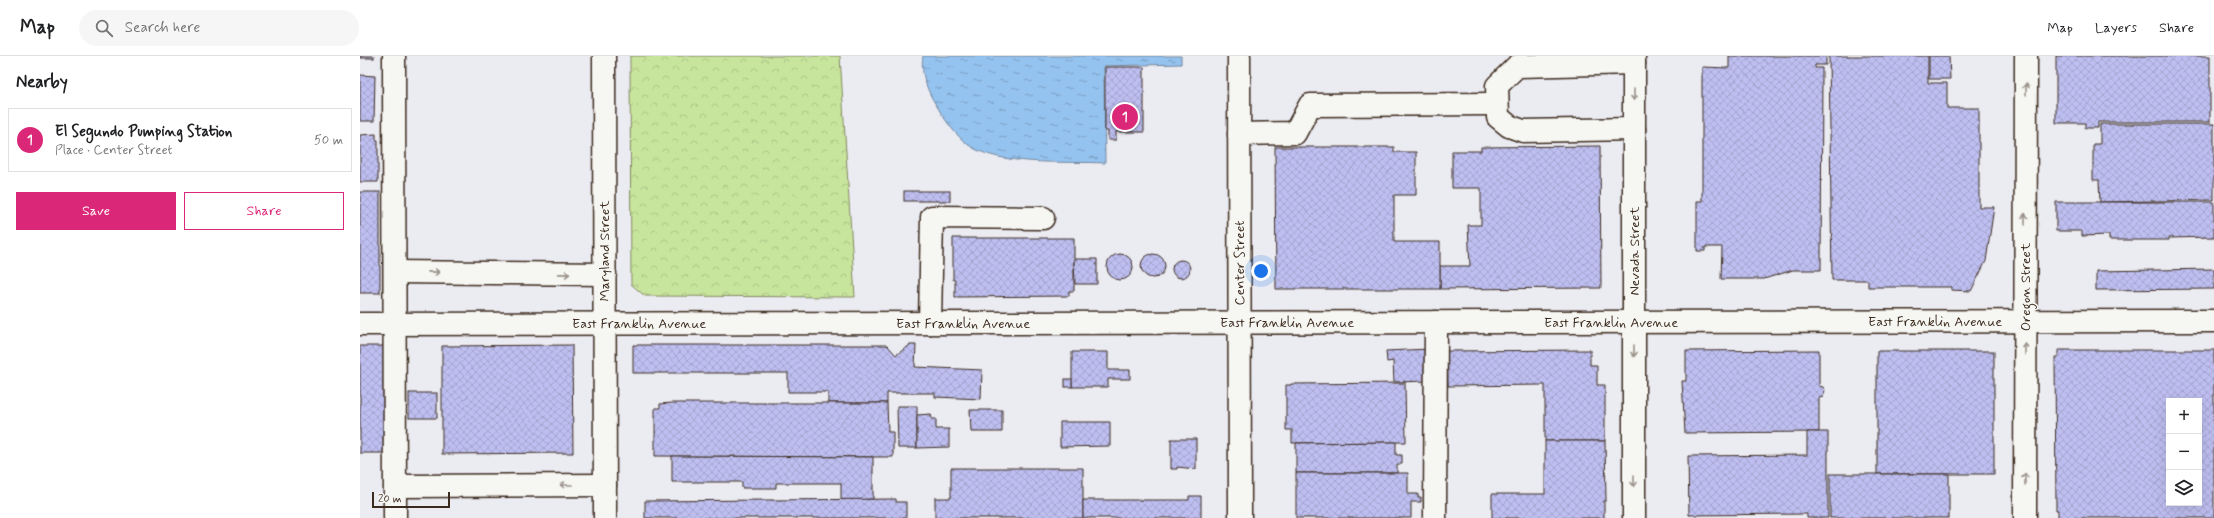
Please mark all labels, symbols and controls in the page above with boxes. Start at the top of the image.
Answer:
search box [79,10,359,46]
text: Map [20,15,55,40]
icon: search [93,17,115,39]
text: Search here [125,18,200,38]
text: Map [2047,19,2073,37]
text: Layers [2095,19,2137,37]
text: Share [2159,19,2194,37]
text: Nearby [16,71,68,93]
one-way arrow [2022,83,2030,96]
one-way arrow [1630,88,1638,101]
pin: 1 [1112,102,1138,132]
text: El Segundo Pumping Station [55,122,232,142]
text: 1 [27,132,33,149]
text: 50 m [314,132,343,149]
text: Place · Center Street [55,142,172,159]
button: Save [16,192,176,230]
button: Share [184,192,344,230]
street label: Maryland Street [596,200,614,302]
street label: Nevada Street [1626,206,1644,296]
one-way arrow [2021,213,2029,226]
street label: Center Street [1231,221,1249,305]
street label: Oregon Street [2017,242,2037,331]
your location [1251,261,1271,281]
one-way arrow [427,268,440,276]
one-way arrow [557,270,570,278]
street label: East Franklin Avenue [1868,313,2002,331]
street label: East Franklin Avenue [1220,314,1354,332]
street label: East Franklin Avenue [1544,314,1678,332]
street label: East Franklin Avenue [572,315,706,333]
street label: East Franklin Avenue [896,315,1030,333]
one-way arrow [2021,343,2029,356]
one-way arrow [1630,344,1638,357]
map controls [2166,398,2202,506]
button: + [2166,398,2202,434]
button: − [2166,434,2202,470]
button: layers [2166,470,2202,506]
one-way arrow [2021,473,2029,486]
one-way arrow [1630,474,1638,487]
one-way arrow [560,481,573,489]
scale bar [372,490,450,509]
text: 20 m [378,492,401,506]

